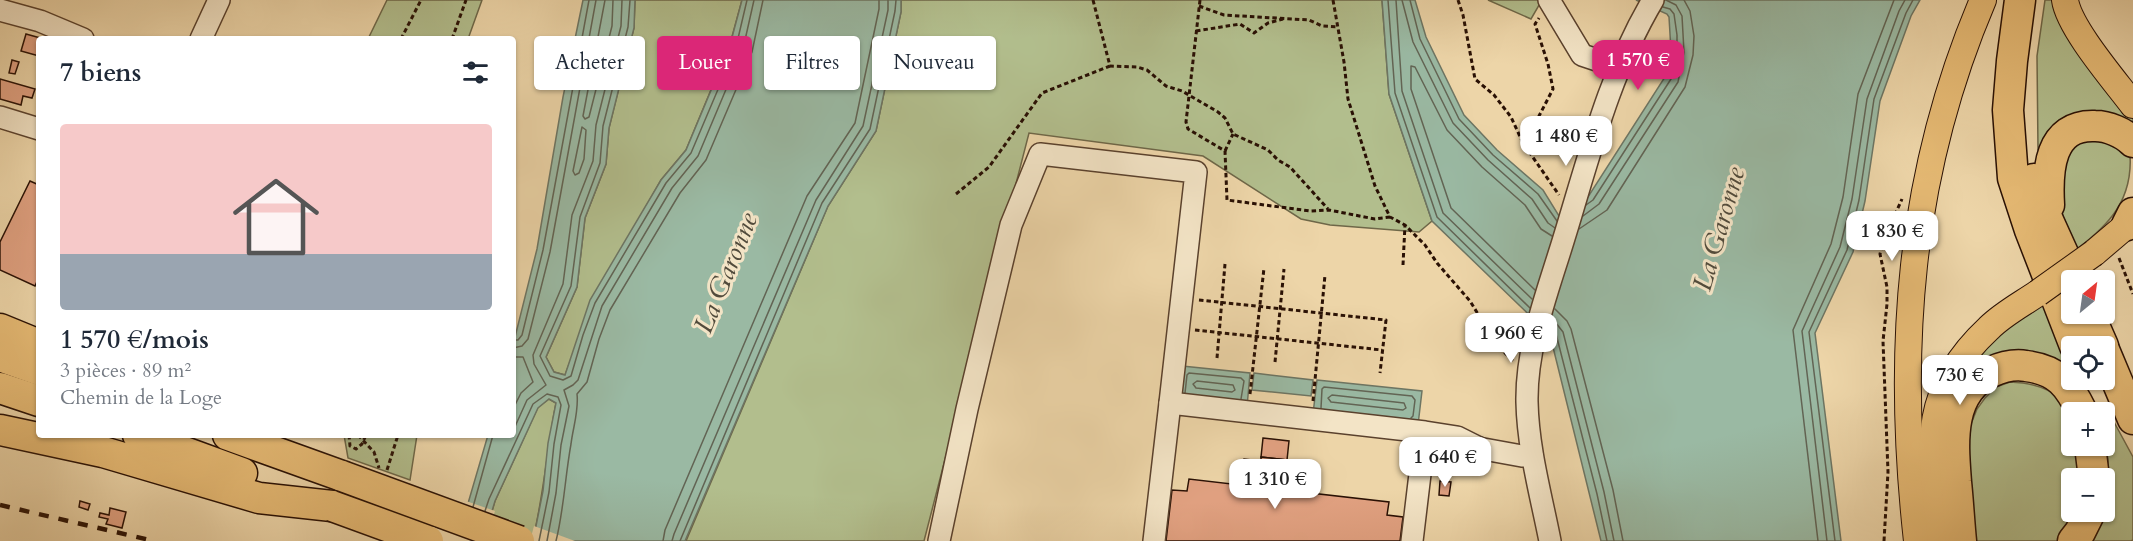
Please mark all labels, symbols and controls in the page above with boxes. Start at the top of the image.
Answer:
chip: Acheter [534,36,645,90]
chip: Louer [657,36,752,90]
chip: Filtres [764,36,860,90]
chip: Nouveau [872,36,996,90]
pin: 1 570 € [1583,40,1693,91]
text: 1 570 € [1606,46,1670,73]
text: 7 biens [60,55,141,90]
icon: filters [459,56,492,89]
pin: 1 480 € [1511,116,1621,167]
text: 1 480 € [1534,122,1598,149]
water label: La Garonne [1684,162,1754,295]
icon: home [222,163,330,271]
water label: La Garonne [685,207,767,339]
pin: 1 830 € [1837,211,1947,262]
text: 1 830 € [1860,217,1924,244]
north arrow [2061,270,2115,324]
map controls [2061,270,2115,522]
pin: 1 960 € [1456,313,1566,364]
text: 1 960 € [1479,319,1543,346]
text: 1 570 €/mois [60,322,209,357]
button: locate [2061,336,2115,390]
pin: 730 € [1918,355,2002,406]
text: 3 pièces · 89 m² [60,357,191,384]
text: 730 € [1936,361,1984,388]
text: Chemin de la Loge [60,384,222,411]
button: + [2061,402,2115,456]
pin: 1 640 € [1390,437,1500,488]
text: 1 640 € [1413,443,1477,470]
pin: 1 310 € [1220,459,1330,510]
text: 1 310 € [1243,465,1307,492]
button: − [2061,468,2115,522]

